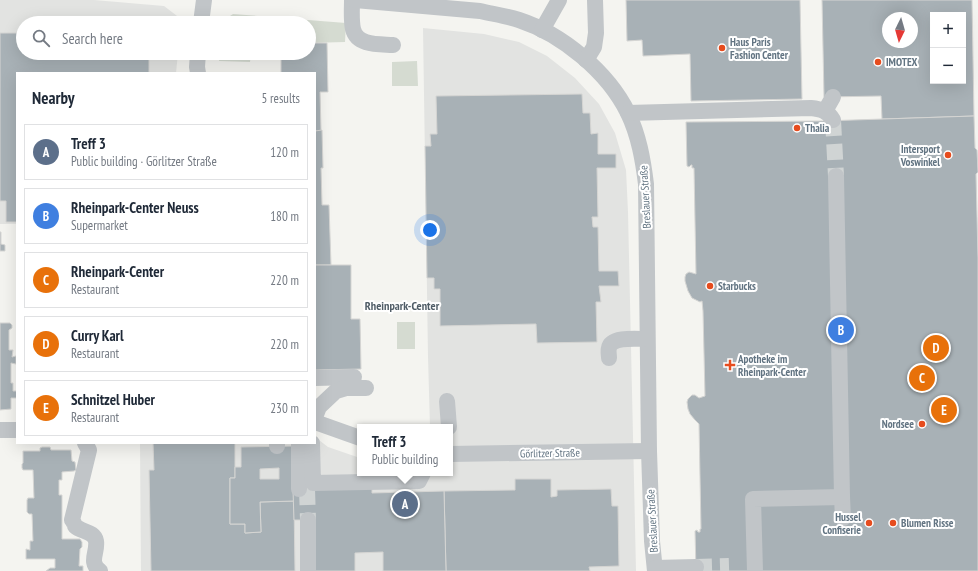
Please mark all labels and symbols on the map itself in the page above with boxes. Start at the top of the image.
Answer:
north arrow [882,12,918,48]
place label: Haus Paris Fashion Center [730,35,789,62]
marker: Haus Paris Fashion Center [717,43,727,53]
place label: IMOTEX [886,55,918,69]
marker: IMOTEX [873,57,883,67]
place label: Thalia [805,121,830,135]
marker: Thalia [792,123,802,133]
place label: Intersport Voswinkel [900,142,941,169]
marker: Intersport Voswinkel [943,150,953,160]
street label: Breslauer Straße [636,165,654,229]
your location [420,220,440,240]
place label: Starbucks [718,279,756,293]
marker: Starbucks [705,281,715,291]
district label: Rheinpark-Center [365,298,440,313]
pin: B [828,315,854,345]
pin: D [923,333,949,363]
place label: Apotheke im Rheinpark-Center [737,352,807,379]
marker: Apotheke im Rheinpark-Center [725,360,735,370]
pin: C [909,363,935,393]
pin: E [931,395,957,425]
place label: Nordsee [882,417,914,431]
marker: Nordsee [917,419,927,429]
street label: Görlitzer Straße [520,445,581,461]
pin: A [392,489,418,519]
street label: Breslauer Straße [643,489,661,553]
place label: Hussel Confiserie [822,510,861,537]
place label: Blumen Risse [901,516,954,530]
marker: Hussel Confiserie [864,518,874,528]
marker: Blumen Risse [888,518,898,528]

